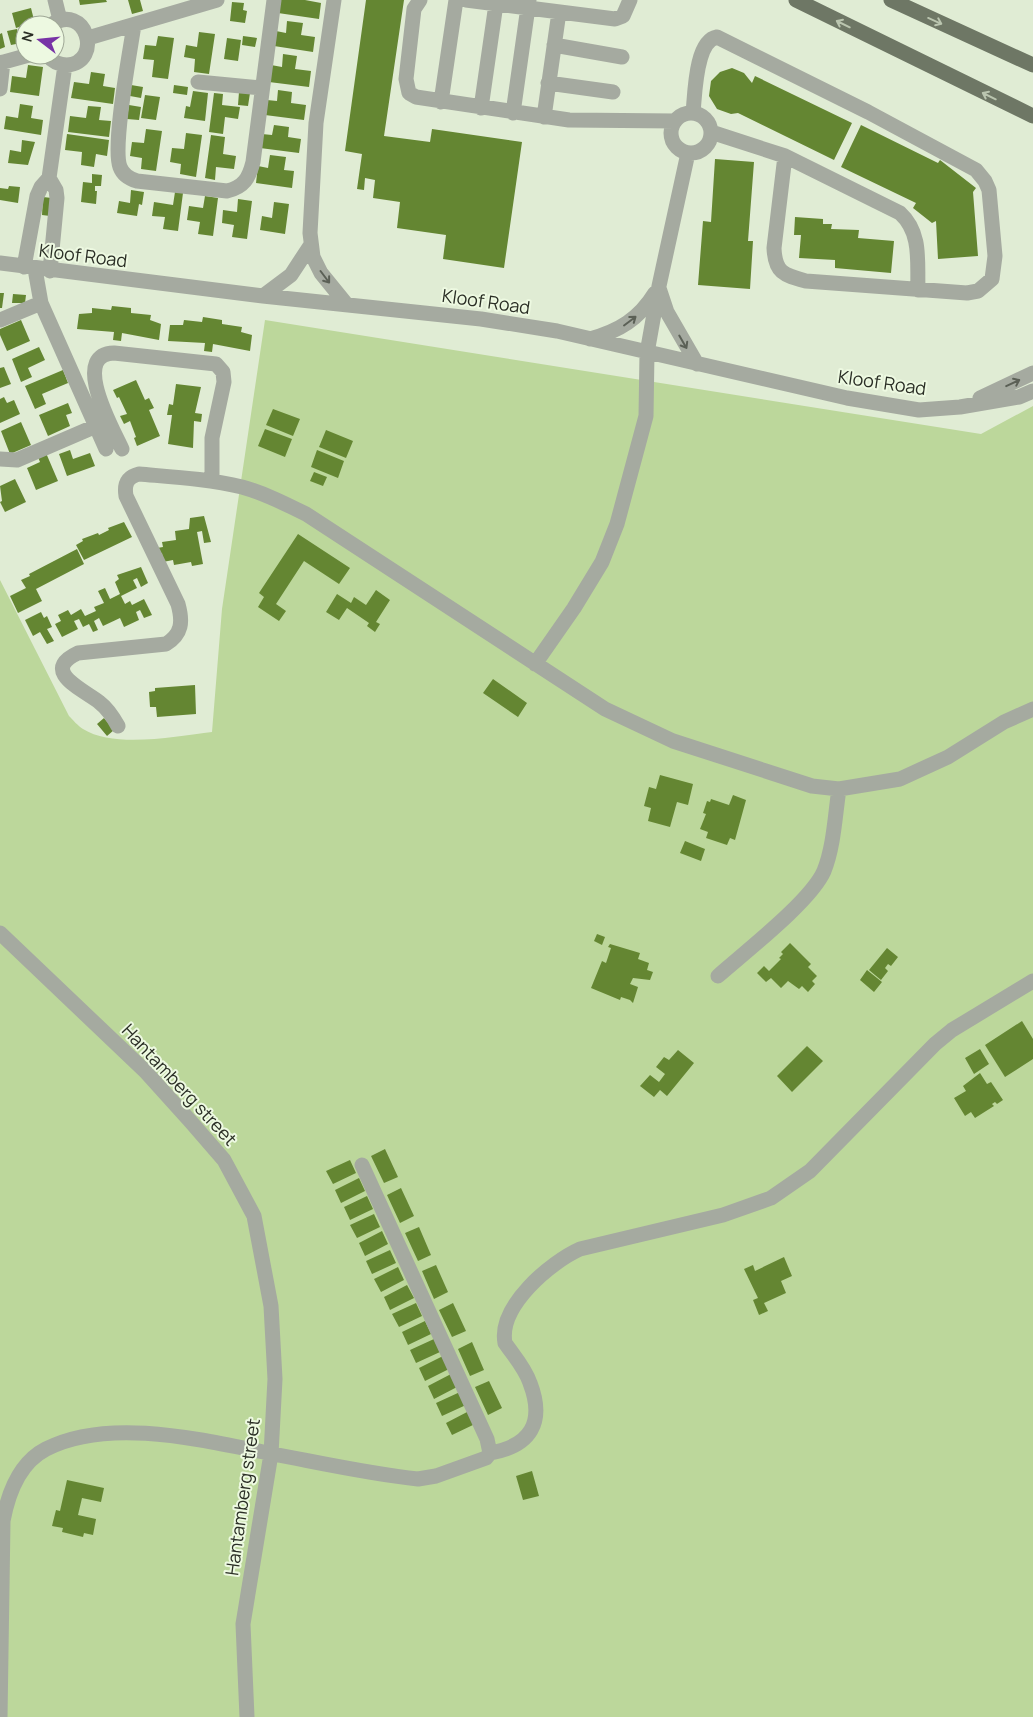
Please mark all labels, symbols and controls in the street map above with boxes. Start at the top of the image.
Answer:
north arrow [15,15,65,65]
one-way arrow [927,16,942,26]
one-way arrow [836,19,851,28]
text: N [17,29,38,44]
one-way arrow [982,90,997,100]
street label: Kloof Road [38,238,129,272]
one-way arrow [320,270,330,284]
street label: Kloof Road [440,283,532,319]
one-way arrow [623,316,636,327]
one-way arrow [679,335,689,349]
street label: Kloof Road [836,364,928,400]
one-way arrow [1005,377,1020,387]
street label: Hantamberg street [117,1018,242,1150]
street label: Hantamberg street [219,1417,265,1577]

